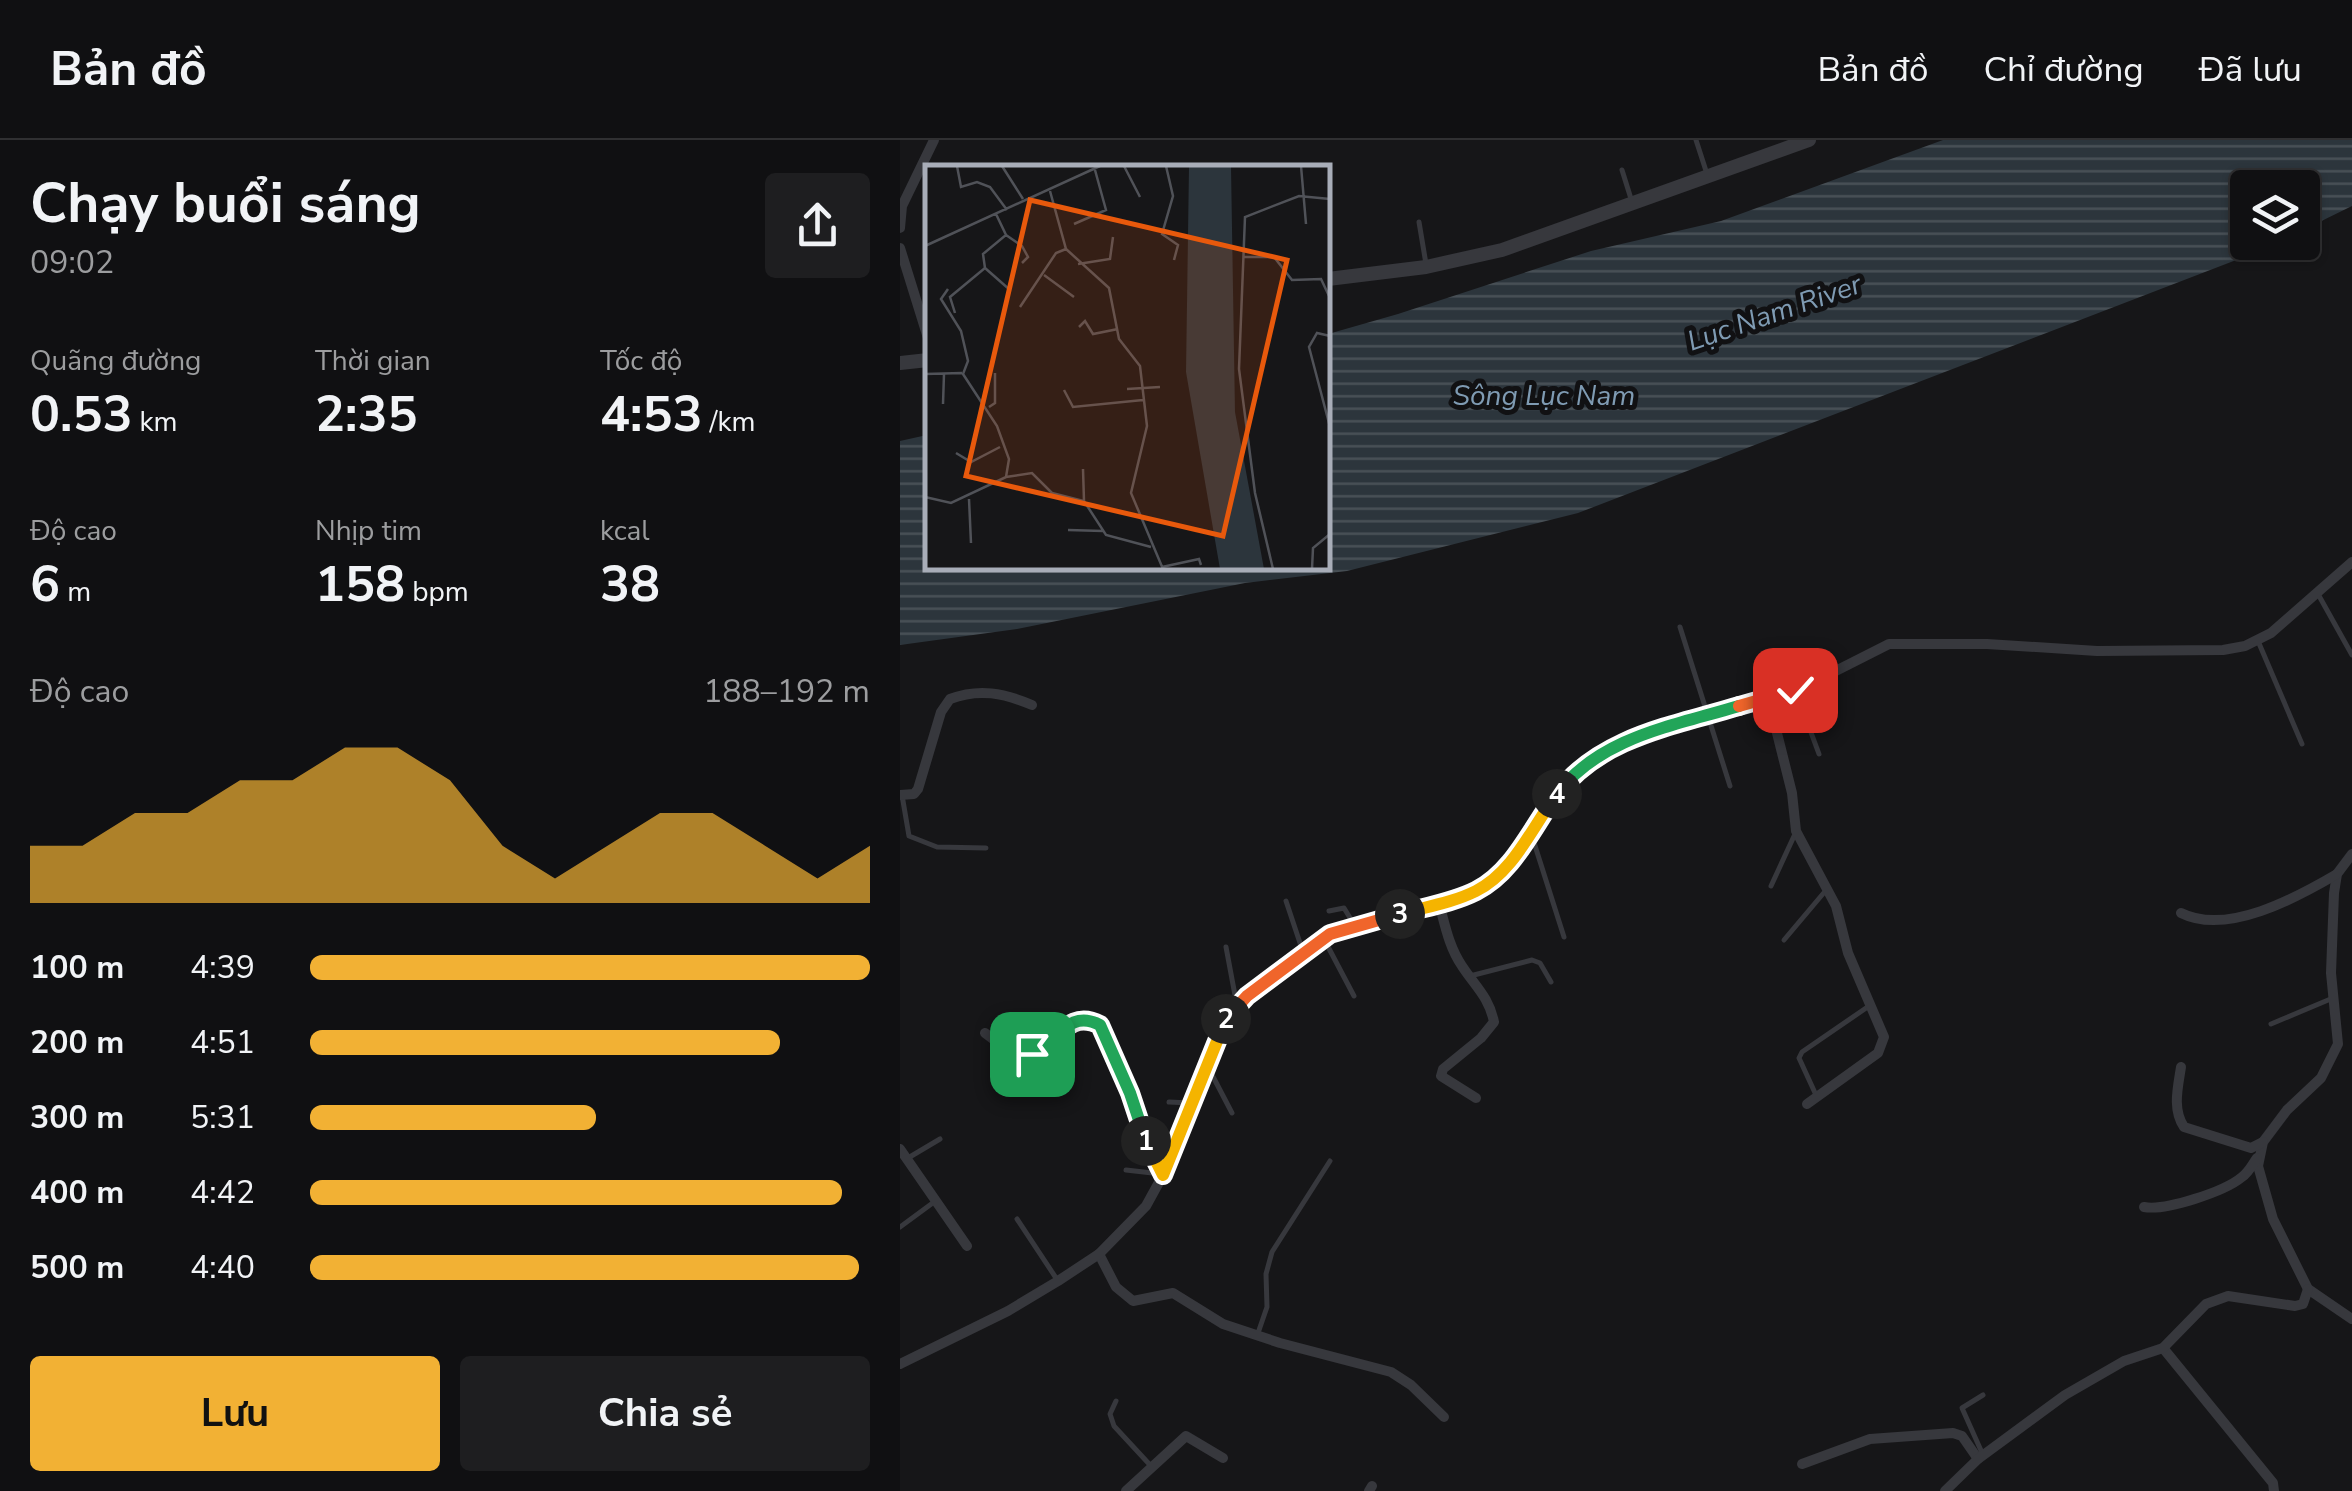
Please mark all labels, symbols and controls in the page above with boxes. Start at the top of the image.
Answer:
text: Bản đồ [50,36,207,102]
text: Bản đồ [1817,46,1928,93]
text: Chỉ đường [1983,46,2144,93]
text: Đã lưu [2199,46,2302,93]
inset map [925,165,1330,570]
text: Chạy buổi sáng [30,166,421,241]
map controls [2230,170,2320,260]
button: layers [2230,170,2320,260]
button: share [765,173,870,278]
text: 09:02 [30,241,114,284]
water label: Lục Nam River [1682,265,1867,361]
text: Quãng đường [30,342,201,380]
text: Thời gian [315,342,431,380]
text: Tốc độ [600,342,682,380]
water label: Sông Lục Nam [1453,377,1635,415]
text: 0.53 [30,380,132,449]
text: 2:35 [315,380,417,449]
text: 4:53 [600,380,702,449]
text: km [132,403,178,441]
text: /km [702,403,755,441]
text: Độ cao [30,512,117,550]
text: Nhịp tim [315,512,422,550]
text: kcal [600,512,650,550]
text: 6 [30,550,60,619]
text: 158 [315,550,405,619]
text: 38 [600,550,660,619]
text: m [60,573,91,611]
text: bpm [405,573,469,611]
pin [1753,648,1838,733]
icon: check [1768,663,1823,718]
text: Độ cao [30,670,129,713]
text: 188–192 m [703,670,870,713]
pin: 4 [1532,769,1582,819]
text: 4 [1549,775,1565,813]
pin: 3 [1375,889,1425,939]
text: 3 [1392,895,1408,933]
text: 100 m [30,946,124,989]
text: 4:39 [190,946,255,989]
pin: 2 [1201,994,1251,1044]
text: 2 [1218,1000,1234,1038]
pin [990,1012,1075,1097]
text: 200 m [30,1021,124,1064]
text: 4:51 [190,1021,255,1064]
icon: arrive [1005,1027,1060,1082]
text: 300 m [30,1096,124,1139]
text: 5:31 [190,1096,255,1139]
pin: 1 [1121,1116,1171,1166]
text: 1 [1138,1122,1154,1160]
text: 400 m [30,1171,124,1214]
text: 4:42 [190,1171,255,1214]
text: 500 m [30,1246,124,1289]
text: 4:40 [190,1246,255,1289]
button: Lưu [30,1356,440,1471]
button: Chia sẻ [460,1356,870,1471]

